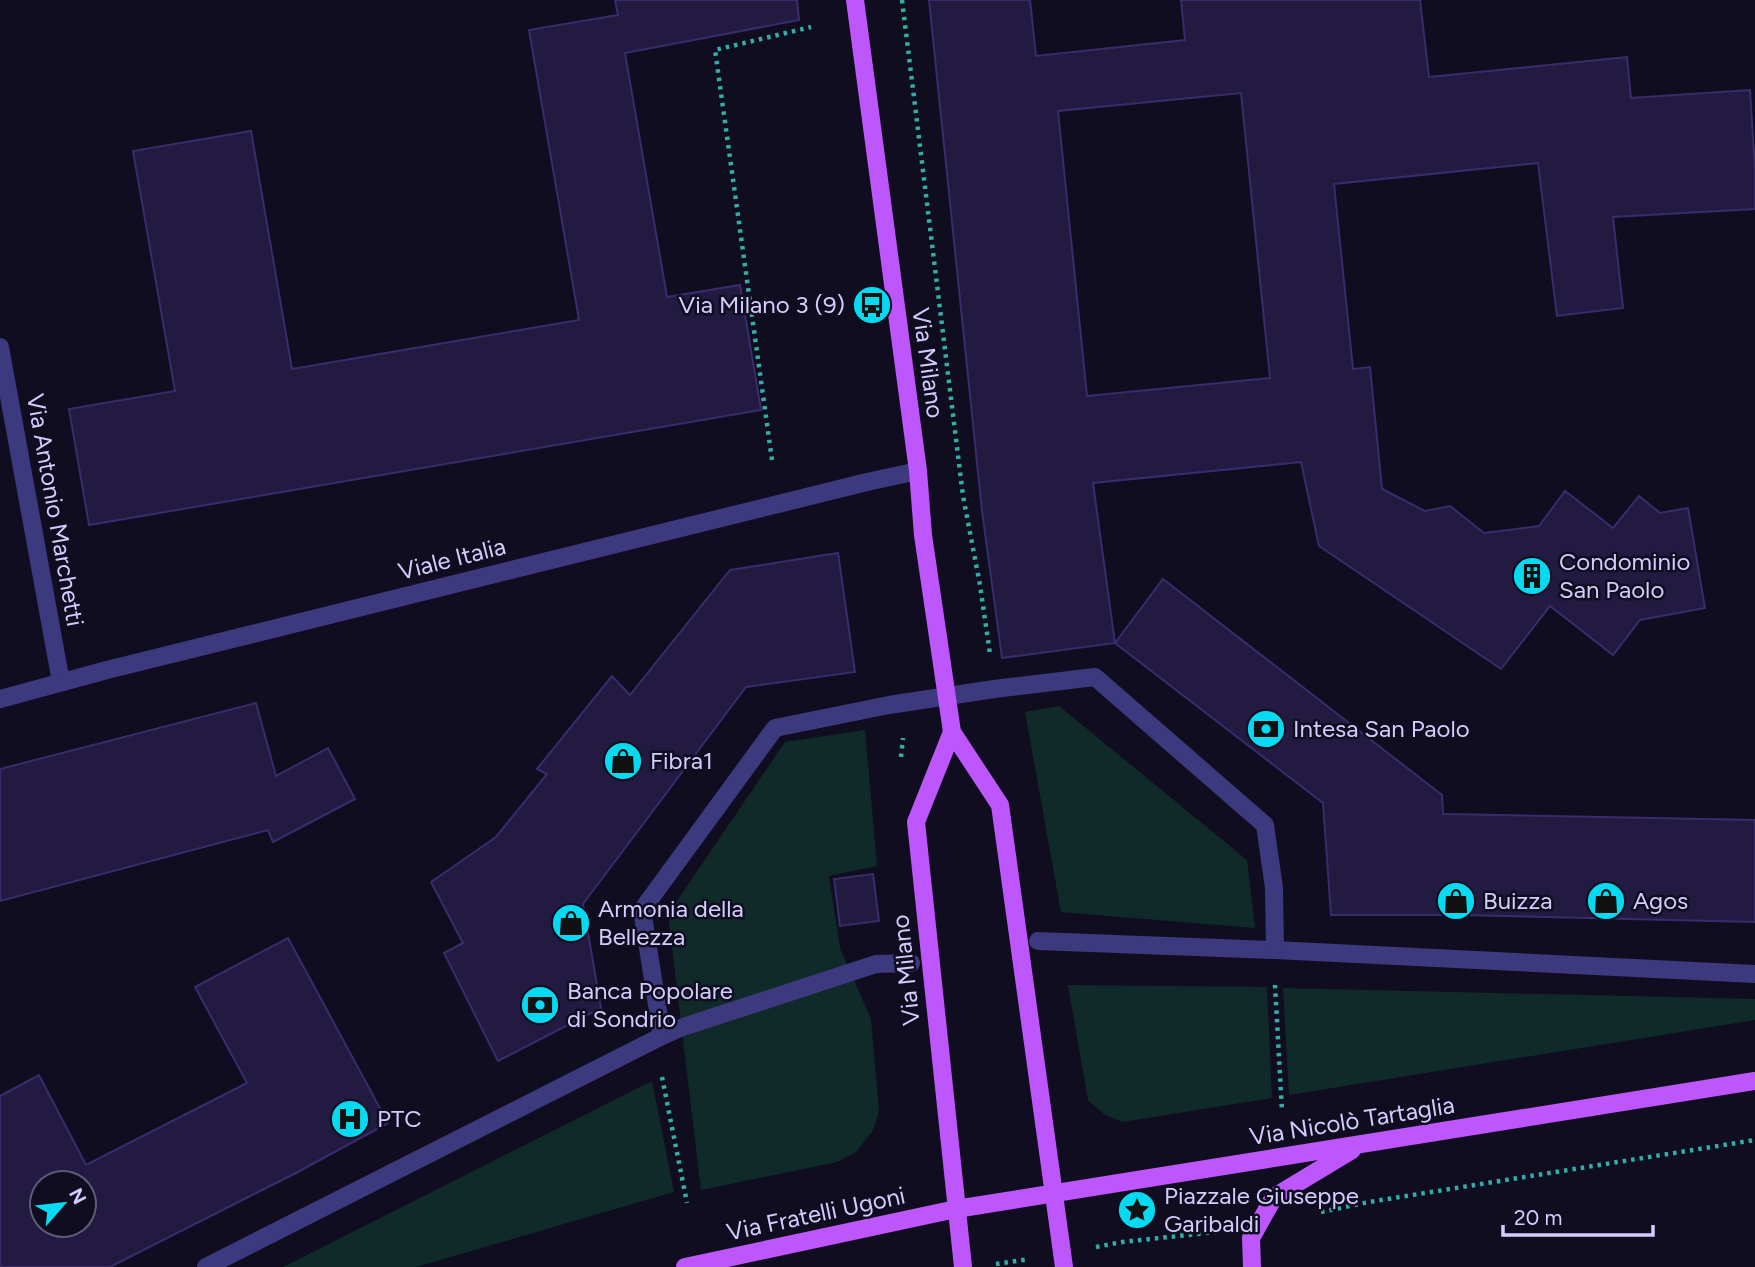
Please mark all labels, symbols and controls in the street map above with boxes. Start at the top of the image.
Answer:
bus stop icon: Via Milano 3 (9) [851,284,893,326]
place label: Via Milano 3 (9) [679,290,845,319]
street label: Via Milano [906,306,951,420]
street label: Via Antonio Marchetti [21,391,90,628]
street label: Viale Italia [395,531,509,586]
place label: Condominio San Paolo [1559,547,1690,604]
building icon: Condominio San Paolo [1511,555,1553,597]
bank icon: Intesa San Paolo [1245,708,1287,750]
place label: Intesa San Paolo [1293,714,1470,743]
shop icon: Fibra1 [602,740,644,782]
place label: Fibra1 [650,746,713,775]
shop icon: Buizza [1435,880,1477,922]
shop icon: Agos [1585,880,1627,922]
place label: Buizza [1483,886,1552,915]
place label: Agos [1633,886,1688,915]
place label: Armonia della Bellezza [598,894,744,951]
shop icon: Armonia della Bellezza [550,902,592,944]
street label: Via Milano [885,913,926,1027]
place label: Banca Popolare di Sondrio [567,976,733,1033]
bank icon: Banca Popolare di Sondrio [519,984,561,1026]
street label: Via Nicolò Tartaglia [1247,1090,1456,1151]
hospital icon: PTC [329,1098,371,1140]
place label: PTC [377,1104,421,1133]
north arrow [28,1169,98,1239]
street label: Via Fratelli Ugoni [724,1180,908,1247]
place label: Piazzale Giuseppe Garibaldi [1164,1181,1359,1238]
text: N [64,1184,91,1208]
place icon: Piazzale Giuseppe Garibaldi [1116,1189,1158,1231]
scale bar [1503,1194,1654,1238]
text: 20 m [1514,1205,1562,1230]

